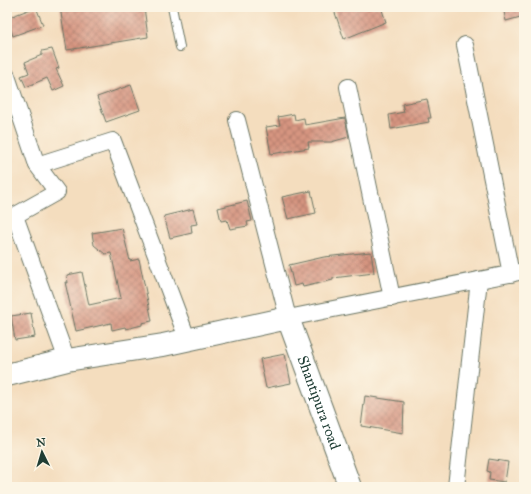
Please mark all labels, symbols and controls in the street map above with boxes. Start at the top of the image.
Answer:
street label: Shantipura road [294,353,345,452]
north arrow [22,432,62,472]
text: N [36,436,47,449]

